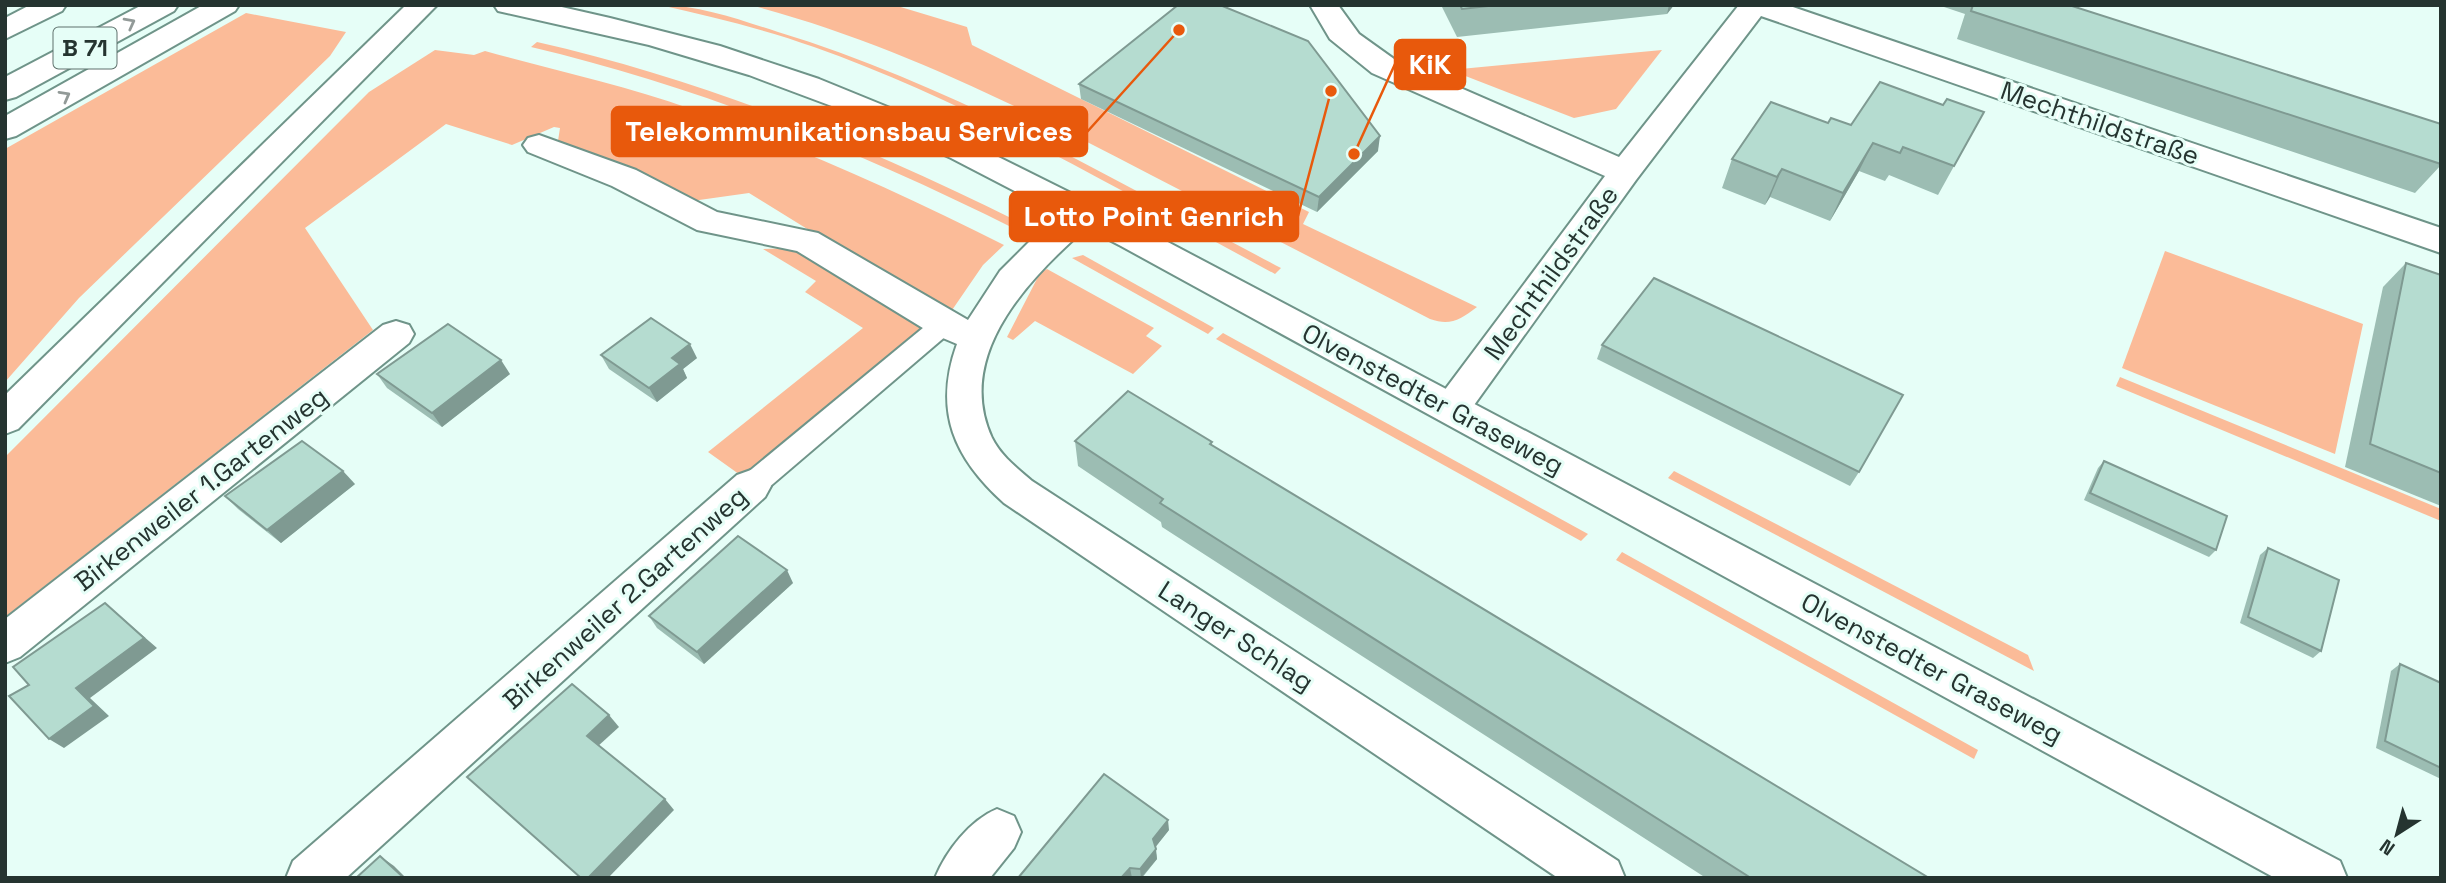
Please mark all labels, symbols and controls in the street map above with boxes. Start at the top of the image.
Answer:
one-way arrow [123,18,135,32]
road number: B 71 [54,28,116,68]
callout: KiK [1395,40,1465,89]
text: KiK [1409,46,1452,82]
street label: Mechthildstraße [1996,73,2204,173]
one-way arrow [57,91,70,104]
callout: Telekommunikationsbau Services [612,107,1087,156]
text: Telekommunikationsbau Services [625,113,1073,149]
street label: Mechthildstraße [1476,179,1626,367]
callout: Lotto Point Genrich [1010,192,1298,241]
text: Lotto Point Genrich [1024,198,1284,234]
street label: Olvenstedter Graseweg [1296,315,1570,483]
street label: Birkenweiler 1.Gartenweg [67,379,335,599]
street label: Birkenweiler 2.Gartenweg [496,479,754,717]
street label: Langer Schlag [1152,573,1320,699]
street label: Olvenstedter Graseweg [1795,584,2069,752]
north arrow [2362,799,2432,869]
text: N [2375,833,2400,861]

